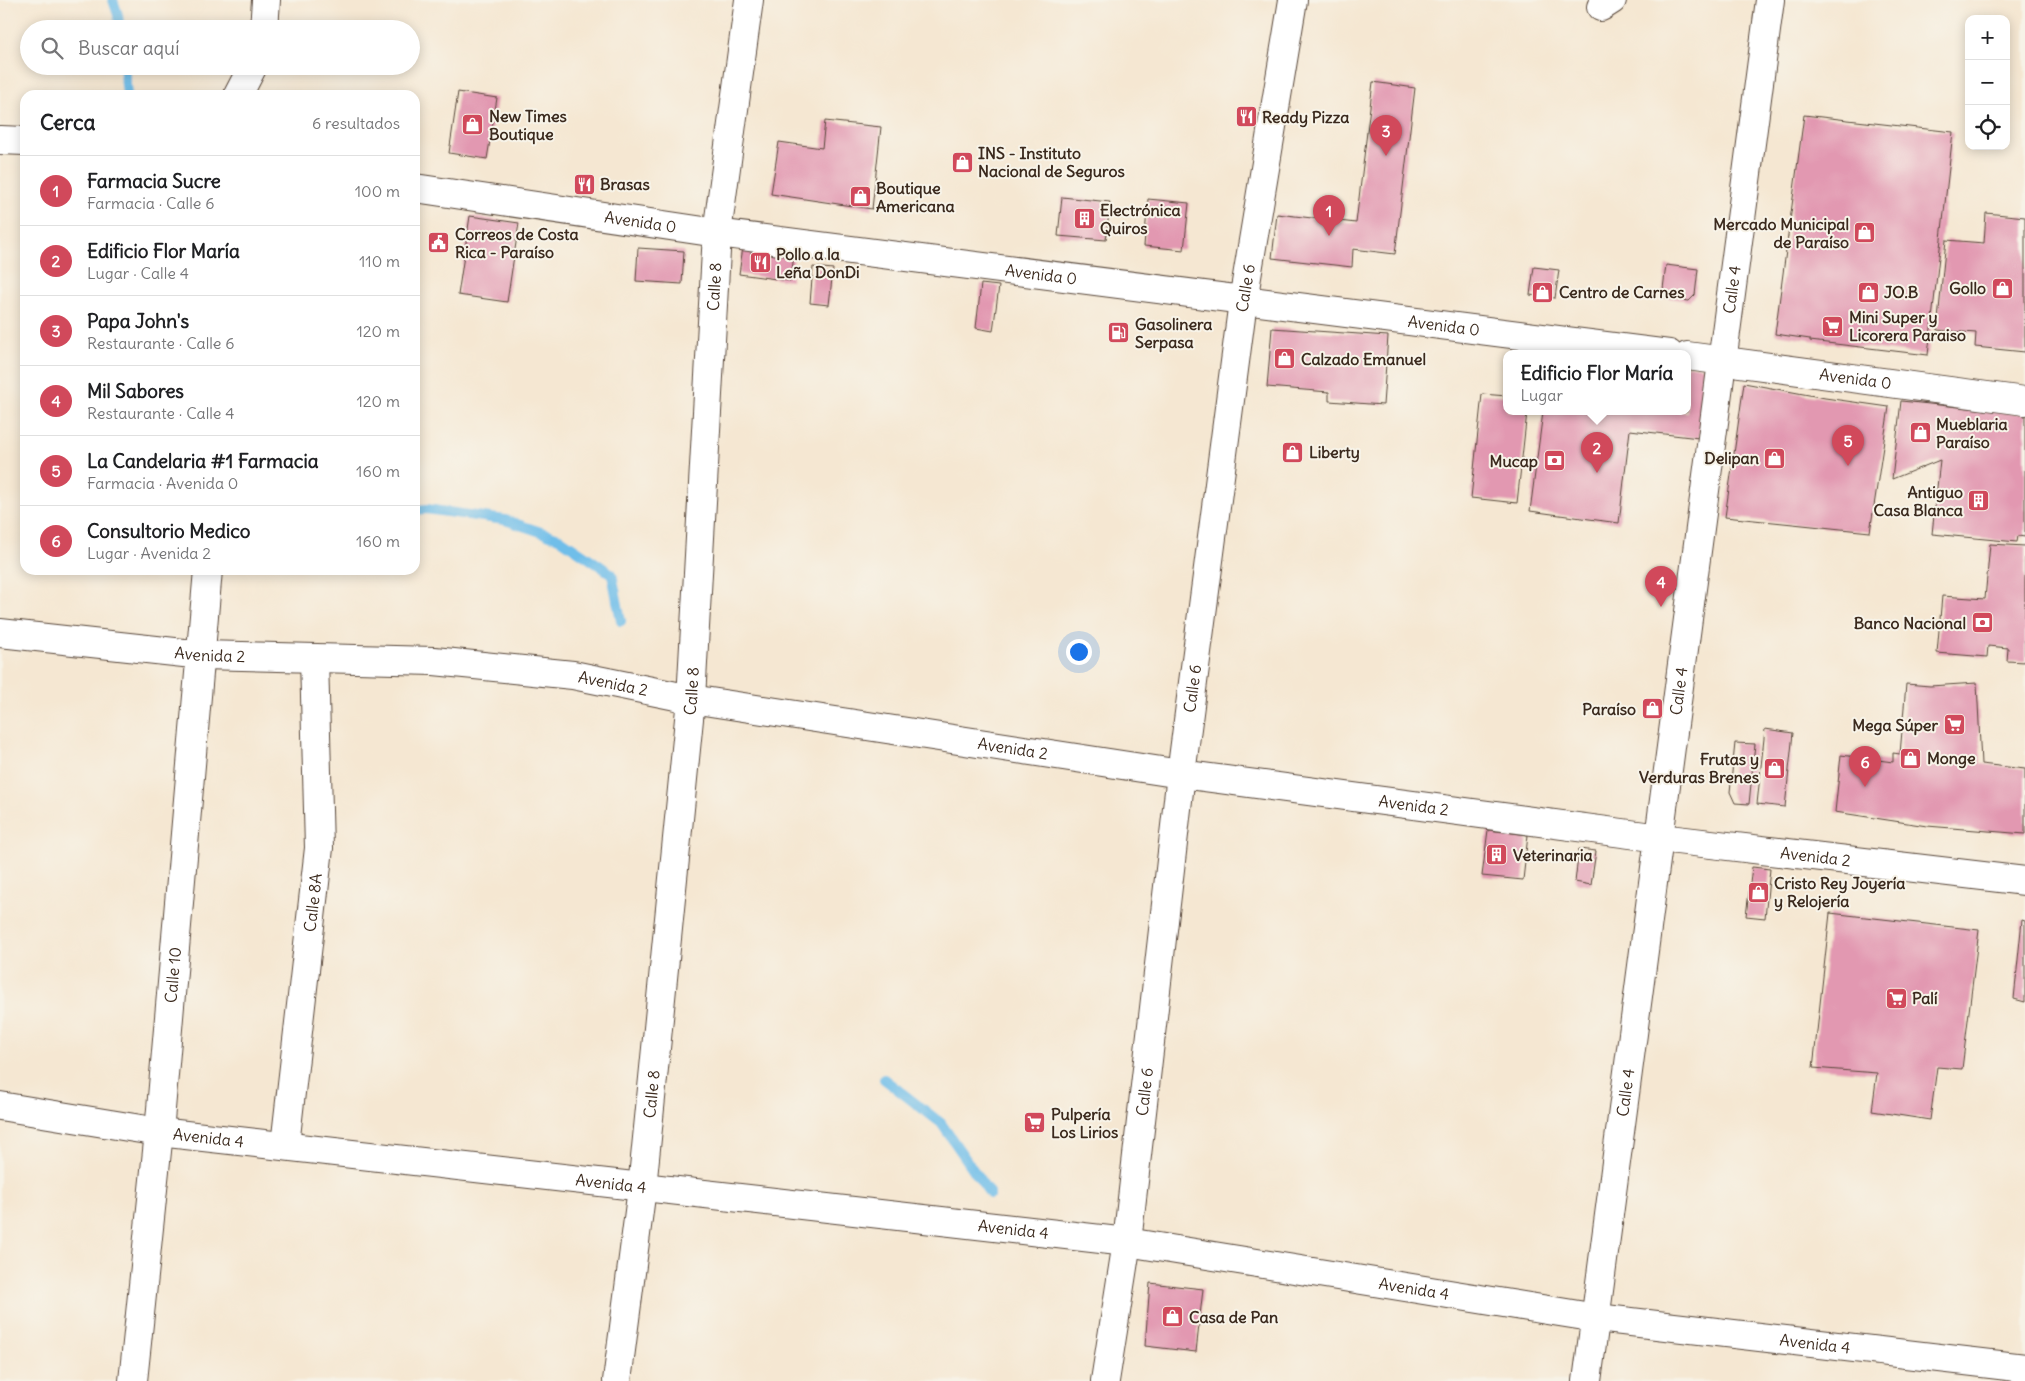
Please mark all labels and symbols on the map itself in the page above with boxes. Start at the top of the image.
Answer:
restaurant icon: Ready Pizza [1234,105,1258,129]
place label: New Times Boutique [489,106,567,145]
place label: Ready Pizza [1262,107,1349,128]
shop icon: New Times Boutique [461,113,485,137]
pin: 3 [1370,115,1402,156]
place label: INS - Instituto Nacional de Seguros [978,143,1125,182]
shop icon: INS - Instituto Nacional de Seguros [950,150,974,174]
restaurant icon: Brasas [572,172,596,196]
place label: Brasas [600,174,650,194]
place label: Boutique Americana [876,178,955,216]
shop icon: Boutique Americana [848,185,872,209]
pin: 1 [1313,195,1345,236]
place label: Electrónica Quiros [1100,200,1181,238]
street label: Avenida 0 [603,206,678,237]
building icon: Electrónica Quiros [1072,207,1096,231]
place label: Mercado Municipal de Paraíso [1713,214,1849,252]
shop icon: Mercado Municipal de Paraíso [1853,221,1877,245]
place label: Correos de Costa Rica - Paraíso [455,224,579,262]
public building icon: Correos de Costa Rica - Paraíso [427,231,451,255]
place label: Pollo a la Leña DonDi [776,244,860,282]
restaurant icon: Pollo a la Leña DonDi [748,251,772,275]
street label: Avenida 0 [1004,260,1078,289]
street label: Calle 8 [703,262,725,311]
street label: Calle 6 [1232,263,1259,313]
street label: Calle 4 [1719,264,1745,315]
shop icon: Gollo [1990,276,2014,300]
place label: Gollo [1949,278,1986,298]
shop icon: Centro de Carnes [1531,280,1555,304]
shop icon: JO.B [1856,280,1880,304]
place label: Centro de Carnes [1559,282,1684,302]
place label: JO.B [1884,282,1919,302]
place label: Mini Super y Licorera Paraiso [1849,307,1966,345]
street label: Avenida 0 [1407,311,1481,340]
place label: Gasolinera Serpasa [1135,314,1213,353]
supermarket icon: Mini Super y Licorera Paraiso [1821,314,1845,338]
fuel station icon: Gasolinera Serpasa [1107,321,1131,345]
shop icon: Calzado Emanuel [1273,347,1297,371]
place label: Calzado Emanuel [1301,349,1426,369]
street label: Avenida 0 [1818,364,1893,393]
place label: Mueblaria Paraíso [1936,414,2008,452]
shop icon: Mueblaria Paraíso [1908,421,1932,445]
pin: 5 [1832,425,1864,466]
pin: 2 [1581,432,1613,473]
shop icon: Liberty [1281,440,1305,464]
place label: Liberty [1309,442,1360,463]
shop icon: Delipan [1763,446,1787,470]
place label: Delipan [1704,448,1759,469]
bank icon: Mucap [1542,449,1566,473]
place label: Mucap [1490,451,1538,472]
place label: Antiguo Casa Blanca [1874,482,1963,520]
building icon: Antiguo Casa Blanca [1967,489,1991,513]
pin: 4 [1645,566,1677,607]
bank icon: Banco Nacional [1970,611,1994,635]
place label: Banco Nacional [1854,613,1966,633]
your location [1066,639,1092,665]
street label: Avenida 2 [174,642,246,666]
street label: Calle 6 [1179,663,1205,714]
street label: Avenida 2 [577,666,650,700]
street label: Calle 8 [679,666,703,716]
street label: Calle 4 [1665,666,1692,716]
shop icon: Paraíso [1640,697,1664,721]
place label: Paraíso [1582,699,1636,719]
supermarket icon: Mega Súper [1942,713,1966,737]
place label: Mega Súper [1852,715,1938,736]
street label: Avenida 2 [976,733,1049,764]
pin: 6 [1849,746,1881,787]
shop icon: Monge [1899,746,1923,770]
place label: Monge [1927,748,1976,769]
place label: Frutas y Verduras Brenes [1639,749,1759,787]
shop icon: Frutas y Verduras Brenes [1763,756,1787,780]
street label: Avenida 2 [1378,791,1450,820]
street label: Avenida 2 [1779,842,1852,870]
building icon: Veterinaria [1485,843,1509,867]
place label: Veterinaria [1513,845,1593,865]
street label: Calle 8A [299,872,326,933]
place label: Cristo Rey Joyería y Relojería [1774,873,1905,912]
shop icon: Cristo Rey Joyería y Relojería [1746,880,1770,904]
street label: Calle 10 [160,946,185,1004]
supermarket icon: Palí [1884,986,1908,1010]
place label: Palí [1912,988,1938,1008]
street label: Calle 6 [1132,1067,1157,1117]
street label: Calle 4 [1612,1067,1638,1118]
street label: Calle 8 [639,1069,664,1119]
place label: Pulpería Los Lirios [1051,1104,1118,1142]
supermarket icon: Pulpería Los Lirios [1023,1111,1047,1135]
street label: Avenida 4 [172,1124,245,1152]
street label: Avenida 4 [575,1169,647,1197]
street label: Avenida 4 [977,1215,1050,1243]
street label: Avenida 4 [1377,1273,1451,1304]
shop icon: Casa de Pan [1161,1305,1185,1329]
place label: Casa de Pan [1189,1307,1278,1327]
street label: Avenida 4 [1779,1329,1852,1358]

